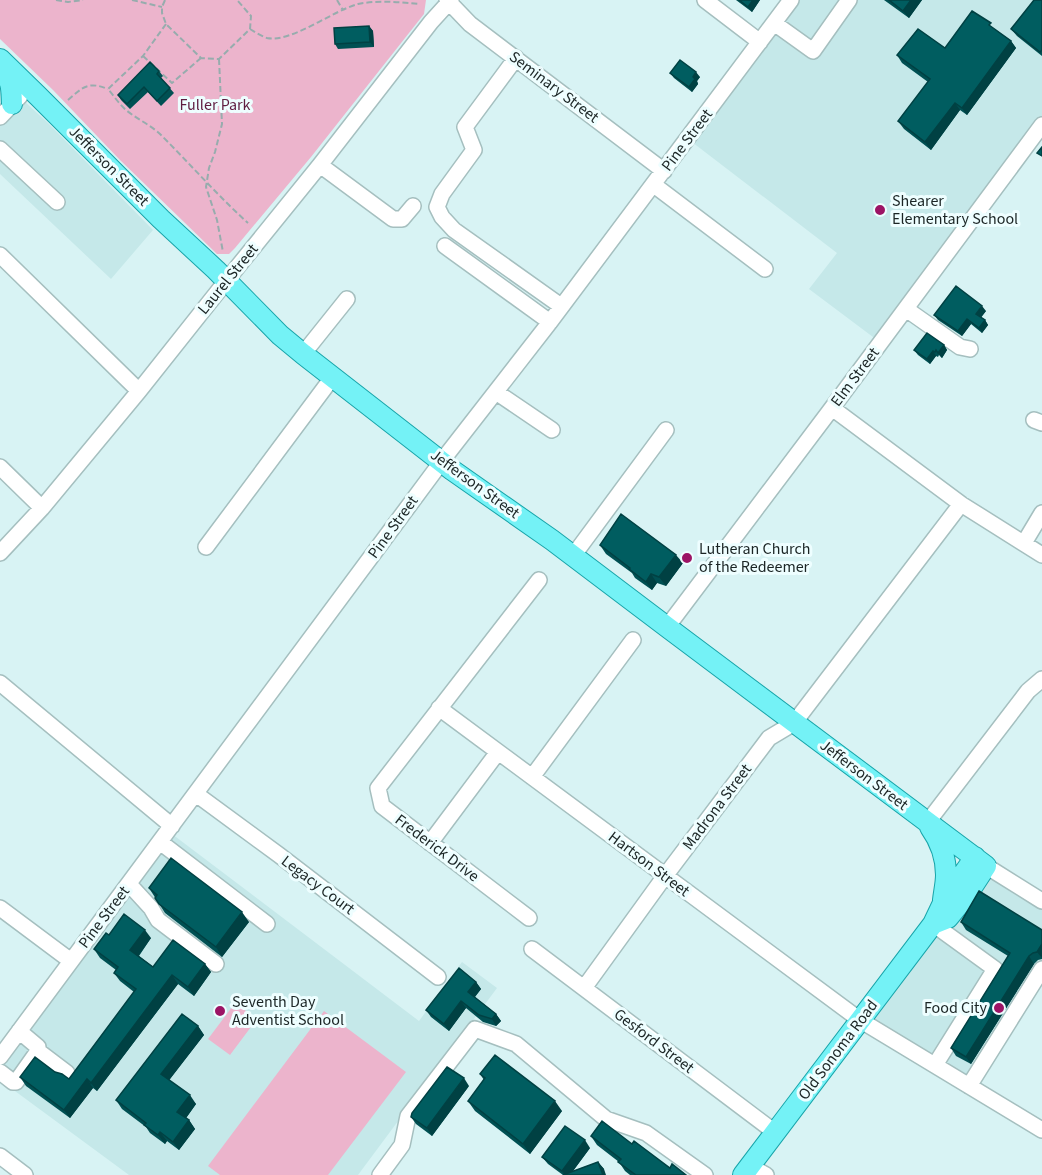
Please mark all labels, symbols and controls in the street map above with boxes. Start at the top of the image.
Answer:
street label: Seminary Street [505,46,604,128]
park label: Fuller Park [179,94,251,116]
street label: Pine Street [656,104,718,176]
street label: Jefferson Street [64,121,154,211]
place label: Shearer Elementary School [892,190,1018,230]
marker: Shearer Elementary School [873,203,887,217]
street label: Laurel Street [193,239,264,319]
street label: Elm Street [825,342,885,411]
street label: Jefferson Street [426,444,525,524]
street label: Pine Street [363,491,424,563]
place label: Lutheran Church of the Redeemer [699,538,811,578]
marker: Lutheran Church of the Redeemer [680,551,694,565]
street label: Jefferson Street [815,734,913,816]
street label: Madrona Street [677,759,757,855]
street label: Frederick Drive [390,809,484,887]
street label: Hartson Street [604,826,695,902]
street label: Legacy Court [277,850,360,920]
street label: Pine Street [73,881,135,953]
place label: Seventh Day Adventist School [232,991,344,1031]
street label: Old Sonoma Road [793,995,883,1105]
place label: Food City [924,997,988,1019]
marker: Food City [992,1001,1006,1015]
marker: Seventh Day Adventist School [213,1004,227,1018]
street label: Gesford Street [609,1004,699,1079]

